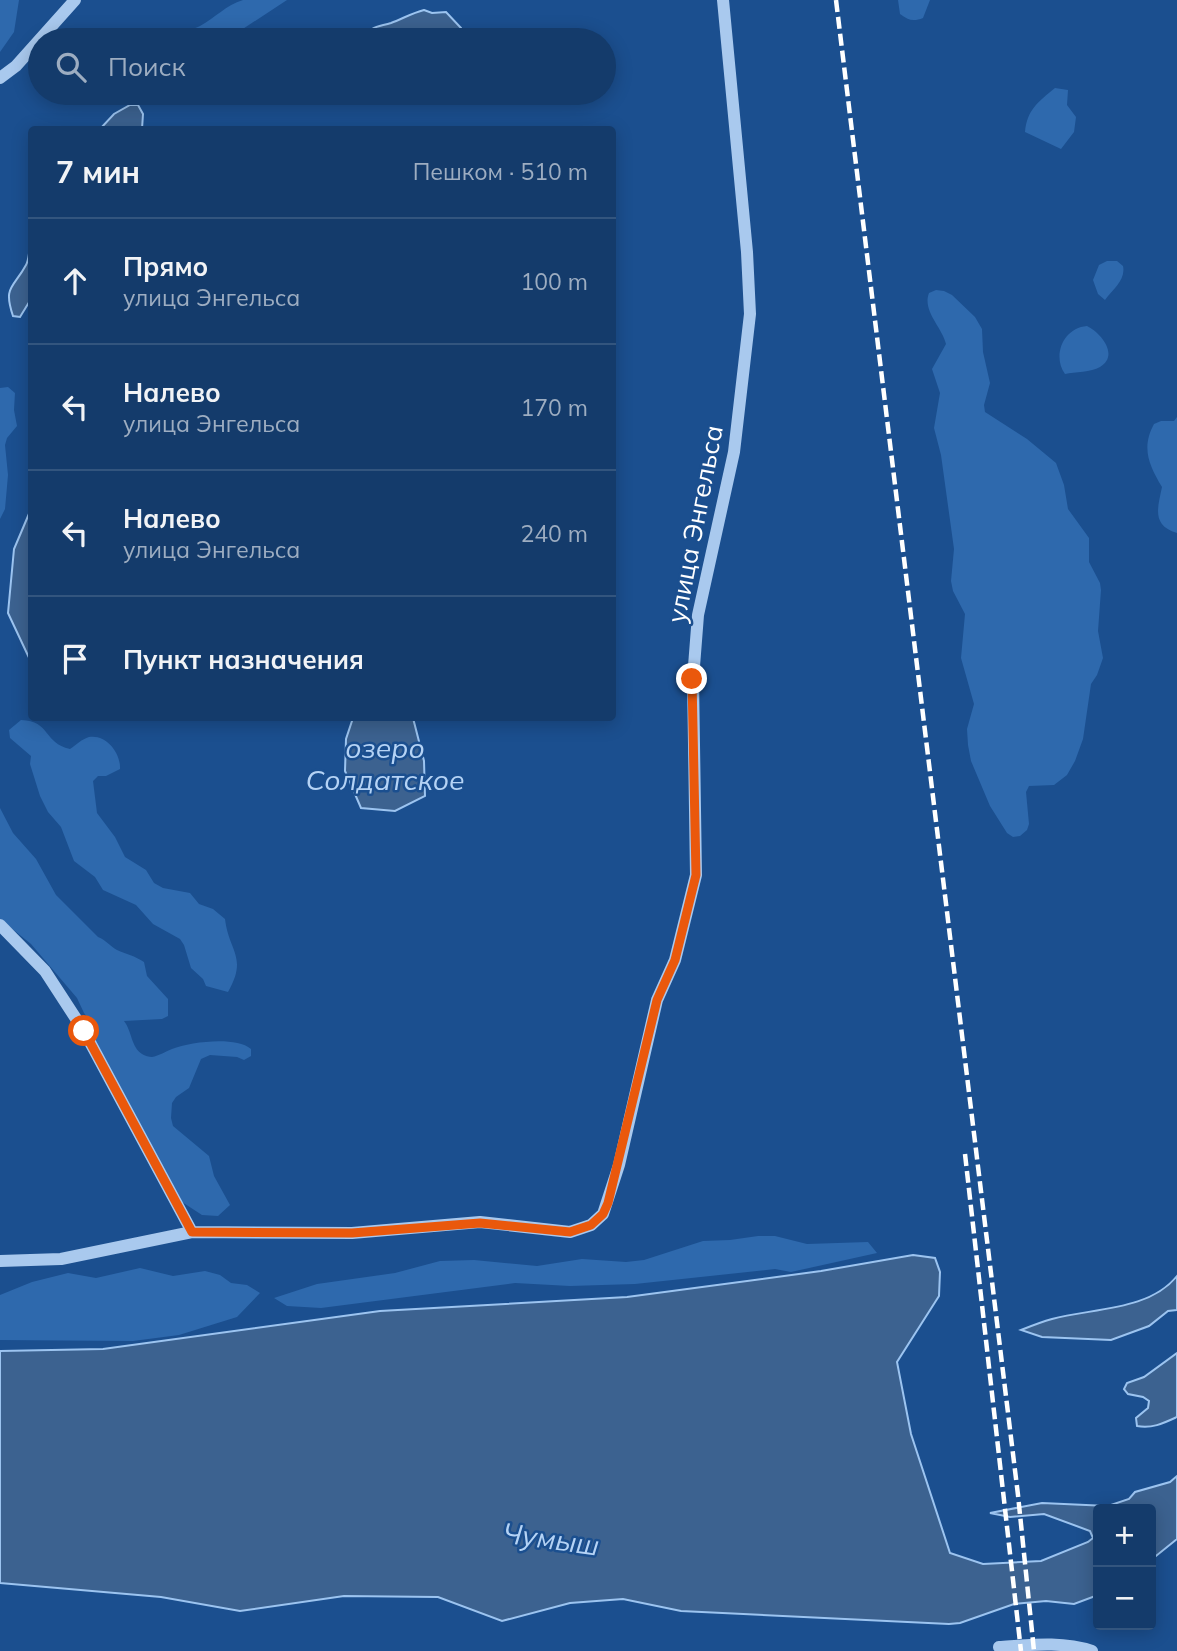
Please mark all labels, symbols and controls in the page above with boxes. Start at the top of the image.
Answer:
search box [28,28,616,105]
icon: search [52,48,90,86]
text: Поиск [108,50,186,83]
text: 7 мин [56,153,140,191]
text: Пешком · 510 m [413,157,588,186]
text: Прямо [123,250,208,283]
icon: ahead [56,262,94,300]
text: 100 m [520,267,588,296]
text: улица Энгельса [123,283,300,312]
text: Налево [123,376,221,409]
icon: left [56,388,94,426]
text: 170 m [520,393,588,422]
text: улица Энгельса [123,409,300,438]
street label: улица Энгельса [659,422,730,625]
text: Налево [123,502,221,535]
icon: left [56,514,94,552]
text: 240 m [520,519,588,548]
text: улица Энгельса [123,535,300,564]
icon: arrive [56,640,94,678]
text: Пункт назначения [123,643,364,676]
route end [676,663,707,694]
water label: озеро Солдатское [305,730,465,797]
route start [68,1015,99,1046]
map controls [1093,1504,1156,1630]
button: + [1093,1504,1156,1567]
water label: Чумыш [501,1514,602,1563]
button: − [1093,1567,1156,1630]

